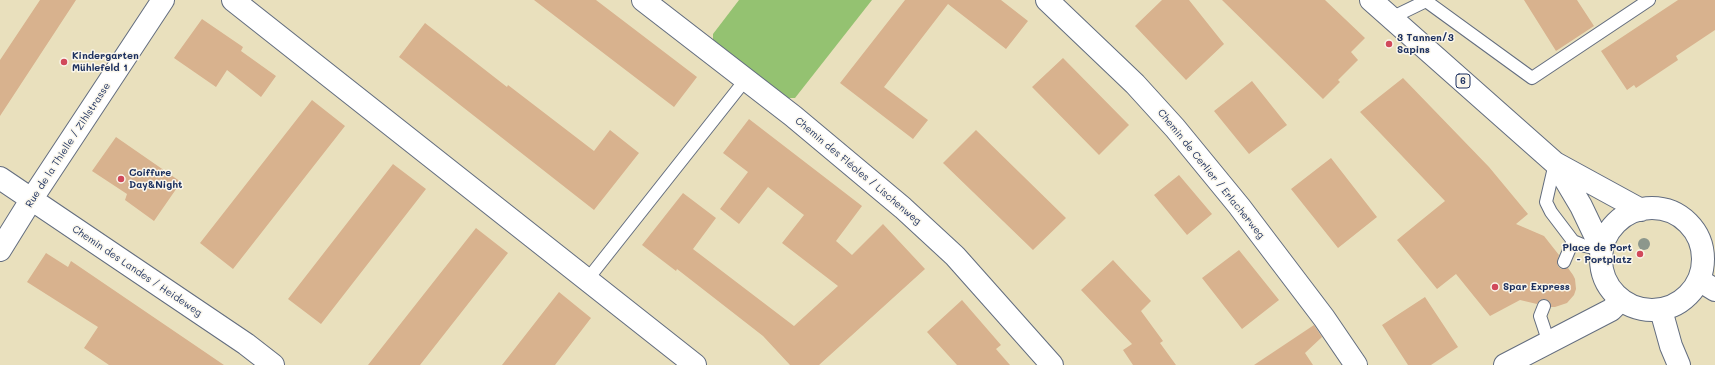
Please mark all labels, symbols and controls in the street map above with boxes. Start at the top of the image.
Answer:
place label: 3 Tannen/3 Sapins [1397,32,1454,56]
marker: 3 Tannen/3 Sapins [1384,39,1394,49]
place label: Kindergarten Mühlefeld 1 [72,50,139,74]
marker: Kindergarten Mühlefeld 1 [59,57,69,67]
road number: 6 [1456,74,1470,88]
street label: Rue de la Thielle / Zihlstrasse [23,80,113,210]
street label: Chemin de Cerlier / Erlacherweg [1155,107,1267,241]
street label: Chemin des Fléoles / Lischenweg [792,115,924,227]
place label: Coiffure Day&Night [129,167,182,190]
marker: Coiffure Day&Night [116,174,126,184]
street label: Chemin des Landes / Heideweg [70,223,204,319]
place label: Place de Port - Portplatz [1562,242,1632,266]
marker: Place de Port - Portplatz [1635,249,1645,259]
place label: Spar Express [1503,281,1570,293]
marker: Spar Express [1490,282,1500,292]

